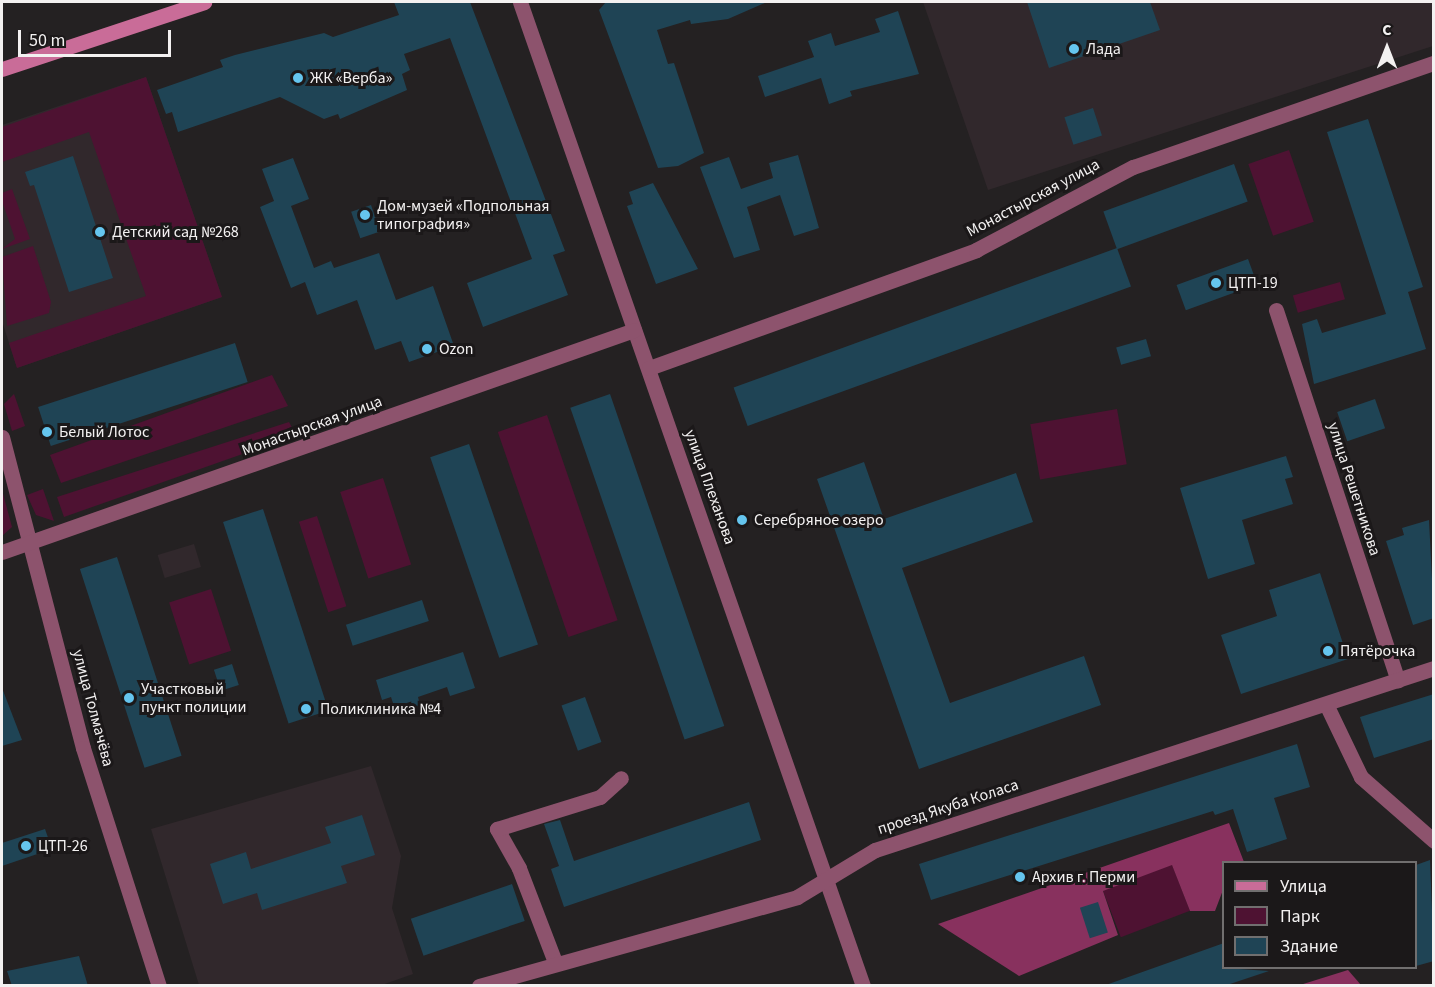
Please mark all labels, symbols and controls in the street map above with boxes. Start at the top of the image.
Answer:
scale bar [21,18,174,56]
north arrow [1357,18,1417,78]
text: С [1382,19,1392,41]
text: 50 m [29,28,65,53]
place label: Лада [1086,39,1121,59]
marker: Лада [1067,42,1081,56]
place label: ЖК «Верба» [310,68,392,88]
marker: ЖК «Верба» [291,71,305,85]
street label: Монастырская улица [963,155,1103,241]
place label: Дом-музей «Подпольная типография» [377,196,550,234]
marker: Дом-музей «Подпольная типография» [358,208,372,222]
place label: Детский сад №268 [112,222,239,242]
marker: Детский сад №268 [93,225,107,239]
place label: ЦТП-19 [1228,273,1278,293]
marker: ЦТП-19 [1209,276,1223,290]
place label: Ozon [439,339,474,359]
marker: Ozon [420,342,434,356]
street label: Монастырская улица [239,392,385,460]
street label: улица Решетникова [1323,420,1385,558]
place label: Белый Лотос [59,422,149,442]
marker: Белый Лотос [40,425,54,439]
street label: улица Плеханова [680,427,740,547]
place label: Серебряное озеро [754,510,884,530]
marker: Серебряное озеро [735,513,749,527]
place label: Пятёрочка [1340,641,1415,661]
marker: Пятёрочка [1321,644,1335,658]
street label: улица Толмачёва [68,647,118,769]
place label: Участковый пункт полиции [141,679,247,717]
marker: Участковый пункт полиции [122,691,136,705]
place label: Поликлиника №4 [320,699,441,719]
marker: Поликлиника №4 [297,700,315,718]
street label: проезд Якуба Коласа [875,775,1021,839]
place label: ЦТП-26 [38,836,88,856]
marker: ЦТП-26 [19,839,33,853]
legend [1222,861,1417,969]
place label: Архив г. Перми [1032,867,1135,887]
marker: Архив г. Перми [1013,870,1027,884]
text: Улица [1280,874,1327,899]
text: Парк [1280,904,1320,929]
text: Здание [1280,934,1338,959]

